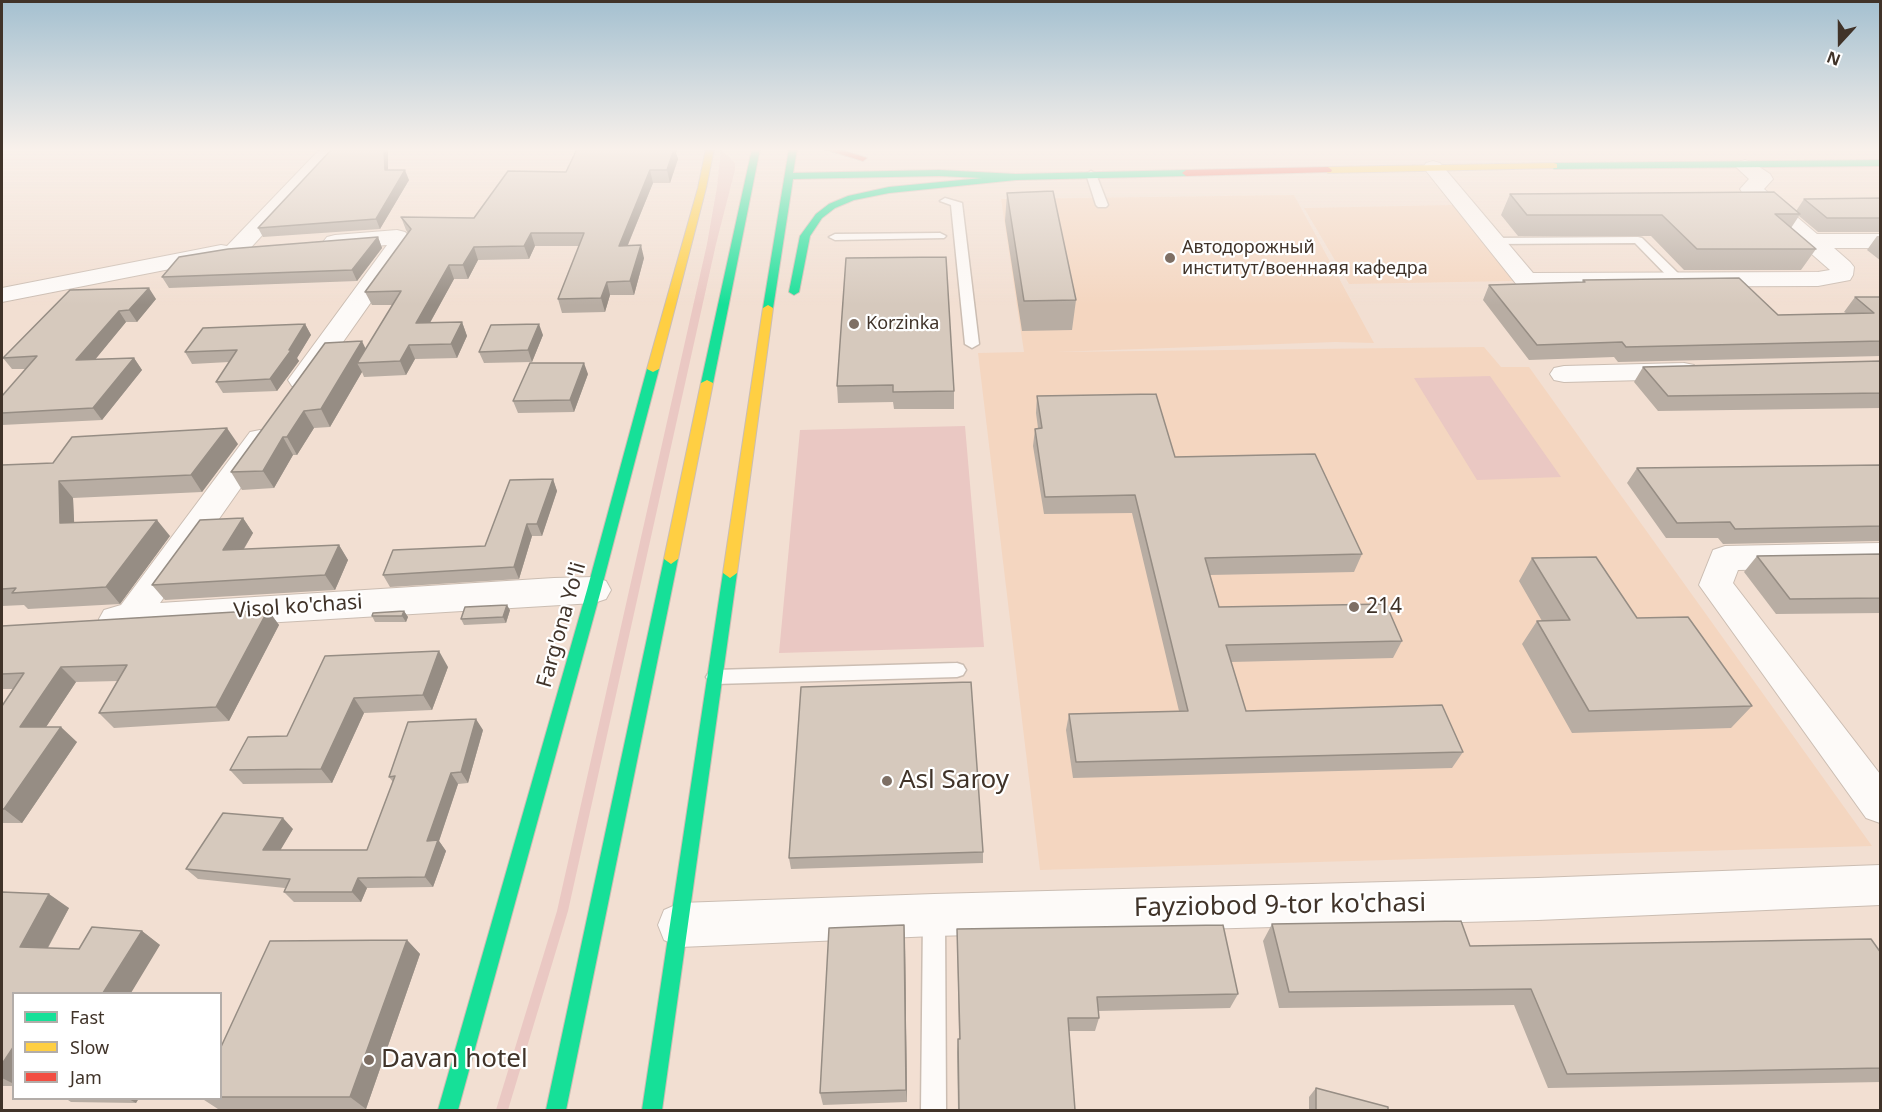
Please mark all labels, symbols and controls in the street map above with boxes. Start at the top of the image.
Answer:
north arrow [1810,12,1870,72]
text: N [1824,46,1844,71]
place label: Автодорожный институт/военнаяя кафедра [1182,237,1428,280]
marker: Автодорожный институт/военнаяя кафедра [1163,251,1177,265]
place label: Korzinka [866,313,939,335]
marker: Korzinka [847,317,861,331]
street label: Farg'ona Yo'li [532,559,592,691]
street label: Visol ko'chasi [233,590,363,624]
place label: 214 [1366,594,1402,620]
marker: 214 [1347,600,1361,614]
place label: Asl Saroy [899,765,1009,797]
marker: Asl Saroy [880,774,894,788]
street label: Fayziobod 9-tor ko'chasi [1134,888,1426,924]
legend [12,992,222,1100]
text: Fast [70,1005,105,1029]
text: Slow [70,1035,109,1059]
place label: Davan hotel [381,1044,528,1076]
marker: Davan hotel [362,1053,376,1067]
text: Jam [70,1065,102,1089]

